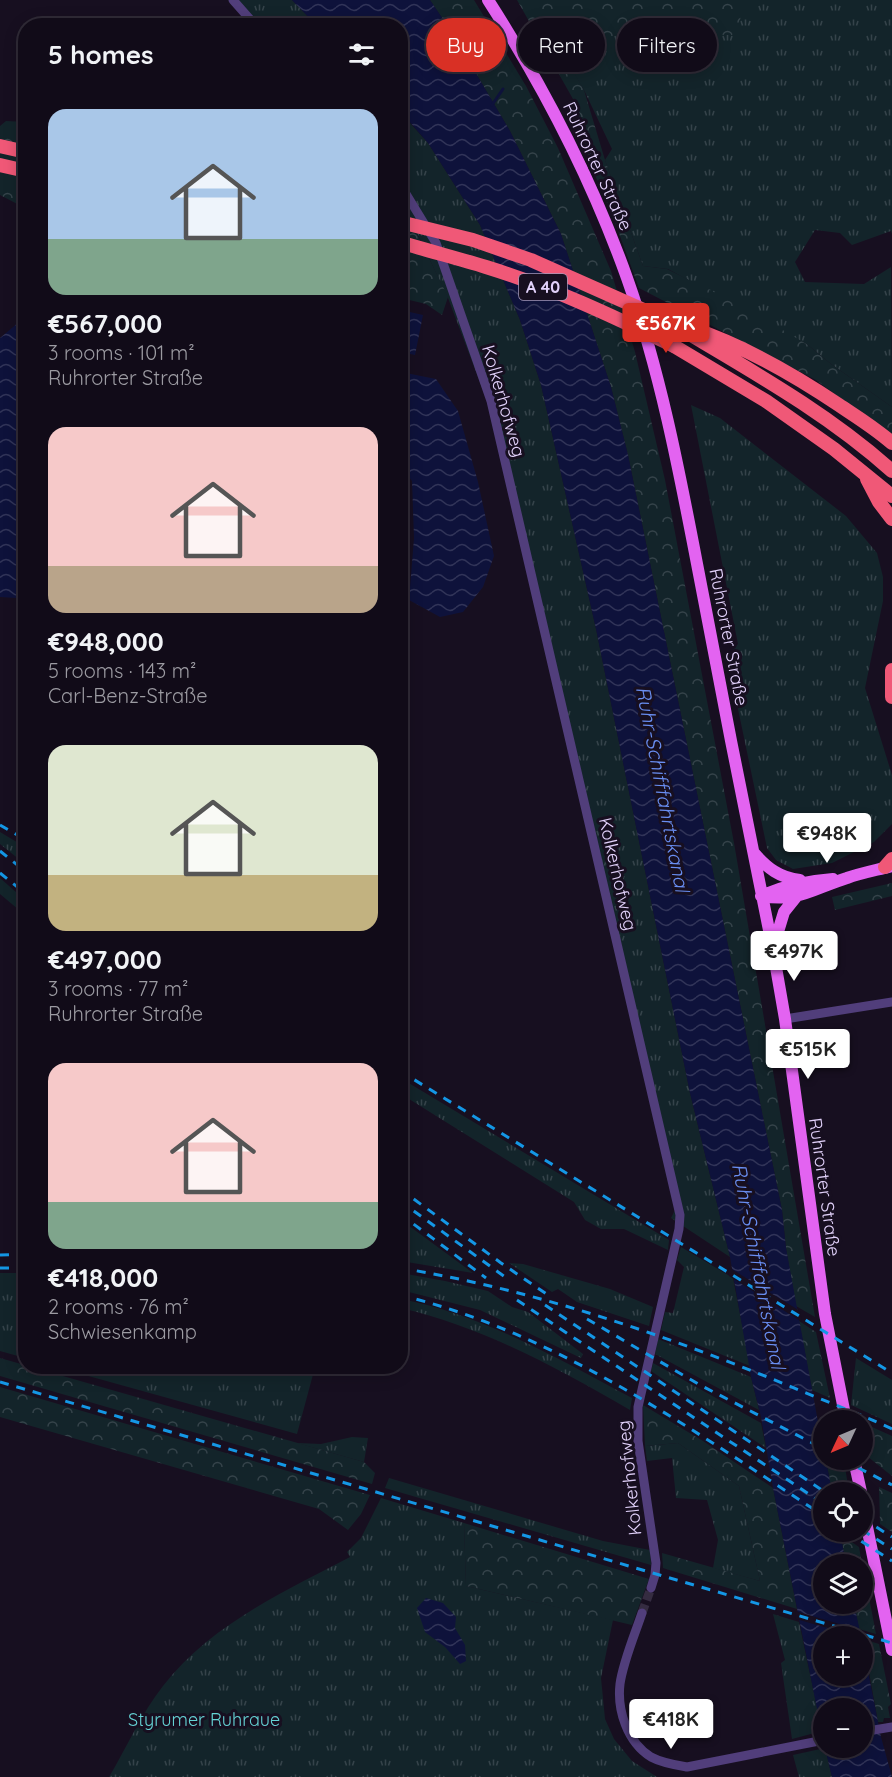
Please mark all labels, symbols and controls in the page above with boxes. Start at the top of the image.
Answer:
chip: Buy [426,18,506,72]
chip: Rent [518,18,605,72]
chip: Filters [617,18,717,72]
text: 5 homes [48,38,154,71]
icon: filters [345,38,378,71]
street label: Ruhrorter Straße [558,98,638,234]
icon: home [159,148,267,256]
road number: A 40 [519,274,567,300]
pin: €567K [624,303,708,354]
text: €567,000 [48,307,162,340]
text: €567K [636,310,696,335]
text: 3 rooms · 101 m² [48,340,195,365]
street label: Kolkerhofweg [477,342,531,460]
text: Ruhrorter Straße [48,365,203,390]
icon: home [159,466,267,574]
street label: Ruhrorter Straße [704,566,754,708]
text: €948,000 [48,625,164,658]
text: 5 rooms · 143 m² [48,658,196,683]
text: Carl-Benz-Straße [48,683,208,708]
water label: Ruhr-Schifffahrtskanal [631,684,696,896]
icon: home [159,784,267,892]
pin: €948K [785,813,869,864]
street label: Kolkerhofweg [594,815,642,933]
text: €948K [797,820,857,845]
pin: €497K [752,931,836,982]
text: €497K [765,938,823,963]
text: €497,000 [48,943,162,976]
text: 3 rooms · 77 m² [48,976,188,1001]
text: Ruhrorter Straße [48,1001,203,1026]
pin: €515K [766,1029,850,1080]
text: €515K [780,1036,836,1061]
icon: home [159,1102,267,1210]
street label: Ruhrorter Straße [804,1116,846,1258]
water label: Ruhr-Schifffahrtskanal [727,1161,792,1373]
text: €418,000 [48,1261,158,1294]
text: 2 rooms · 76 m² [48,1294,189,1319]
text: Schwiesenkamp [48,1319,197,1344]
north arrow [813,1410,873,1470]
map controls [813,1410,873,1758]
street label: Kolkerhofweg [612,1419,646,1537]
button: locate [813,1482,873,1542]
button: layers [813,1554,873,1614]
button: + [813,1626,873,1686]
button: − [813,1698,873,1758]
pin: €418K [629,1699,713,1750]
text: €418K [643,1706,699,1731]
park label: Styrumer Ruhraue [128,1708,280,1731]

